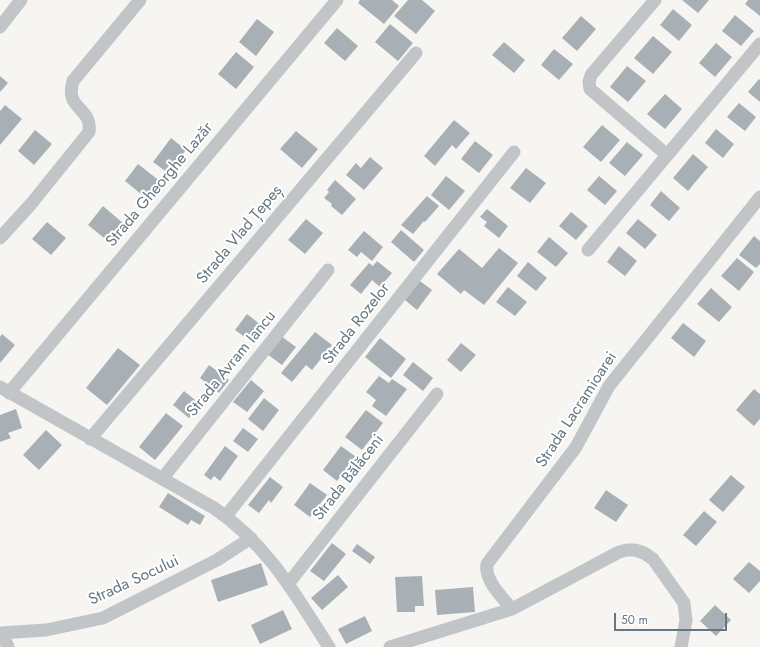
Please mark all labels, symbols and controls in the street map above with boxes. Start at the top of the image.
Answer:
street label: Strada Gheorghe Lazăr [102,119,218,251]
street label: Strada Vlad Țepeș [193,182,287,288]
street label: Strada Rozelor [319,279,395,369]
street label: Strada Avram Iancu [183,307,281,421]
street label: Strada Lacramioarei [532,349,622,471]
street label: Strada Bălăceni [309,431,389,525]
street label: Strada Socului [86,552,182,610]
scale bar [616,605,729,631]
text: 50 m [621,611,648,629]

